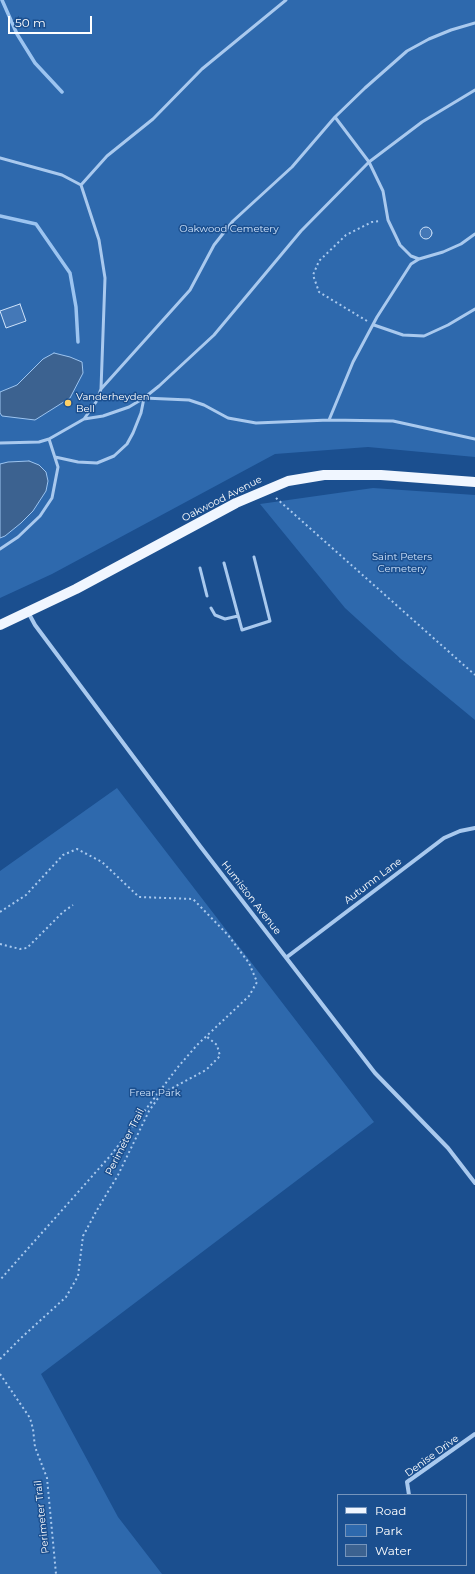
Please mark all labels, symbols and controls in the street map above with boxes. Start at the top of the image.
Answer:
scale bar [10,8,94,34]
text: 50 m [15,15,46,30]
park label: Oakwood Cemetery [179,223,279,235]
place label: Vanderheyden Bell [76,391,149,414]
marker: Vanderheyden Bell [63,398,73,408]
street label: Oakwood Avenue [180,474,264,524]
park label: Saint Peters Cemetery [372,551,432,574]
street label: Autumn Lane [342,855,404,907]
street label: Humiston Avenue [218,859,284,937]
park label: Frear Park [129,1087,181,1099]
street label: Perimeter Trail [103,1107,147,1177]
street label: Denise Drive [403,1432,461,1480]
street label: Perimeter Trail [32,1480,52,1554]
legend [337,1494,467,1566]
text: Road [375,1503,406,1518]
text: Park [375,1523,402,1538]
text: Water [375,1543,411,1558]

